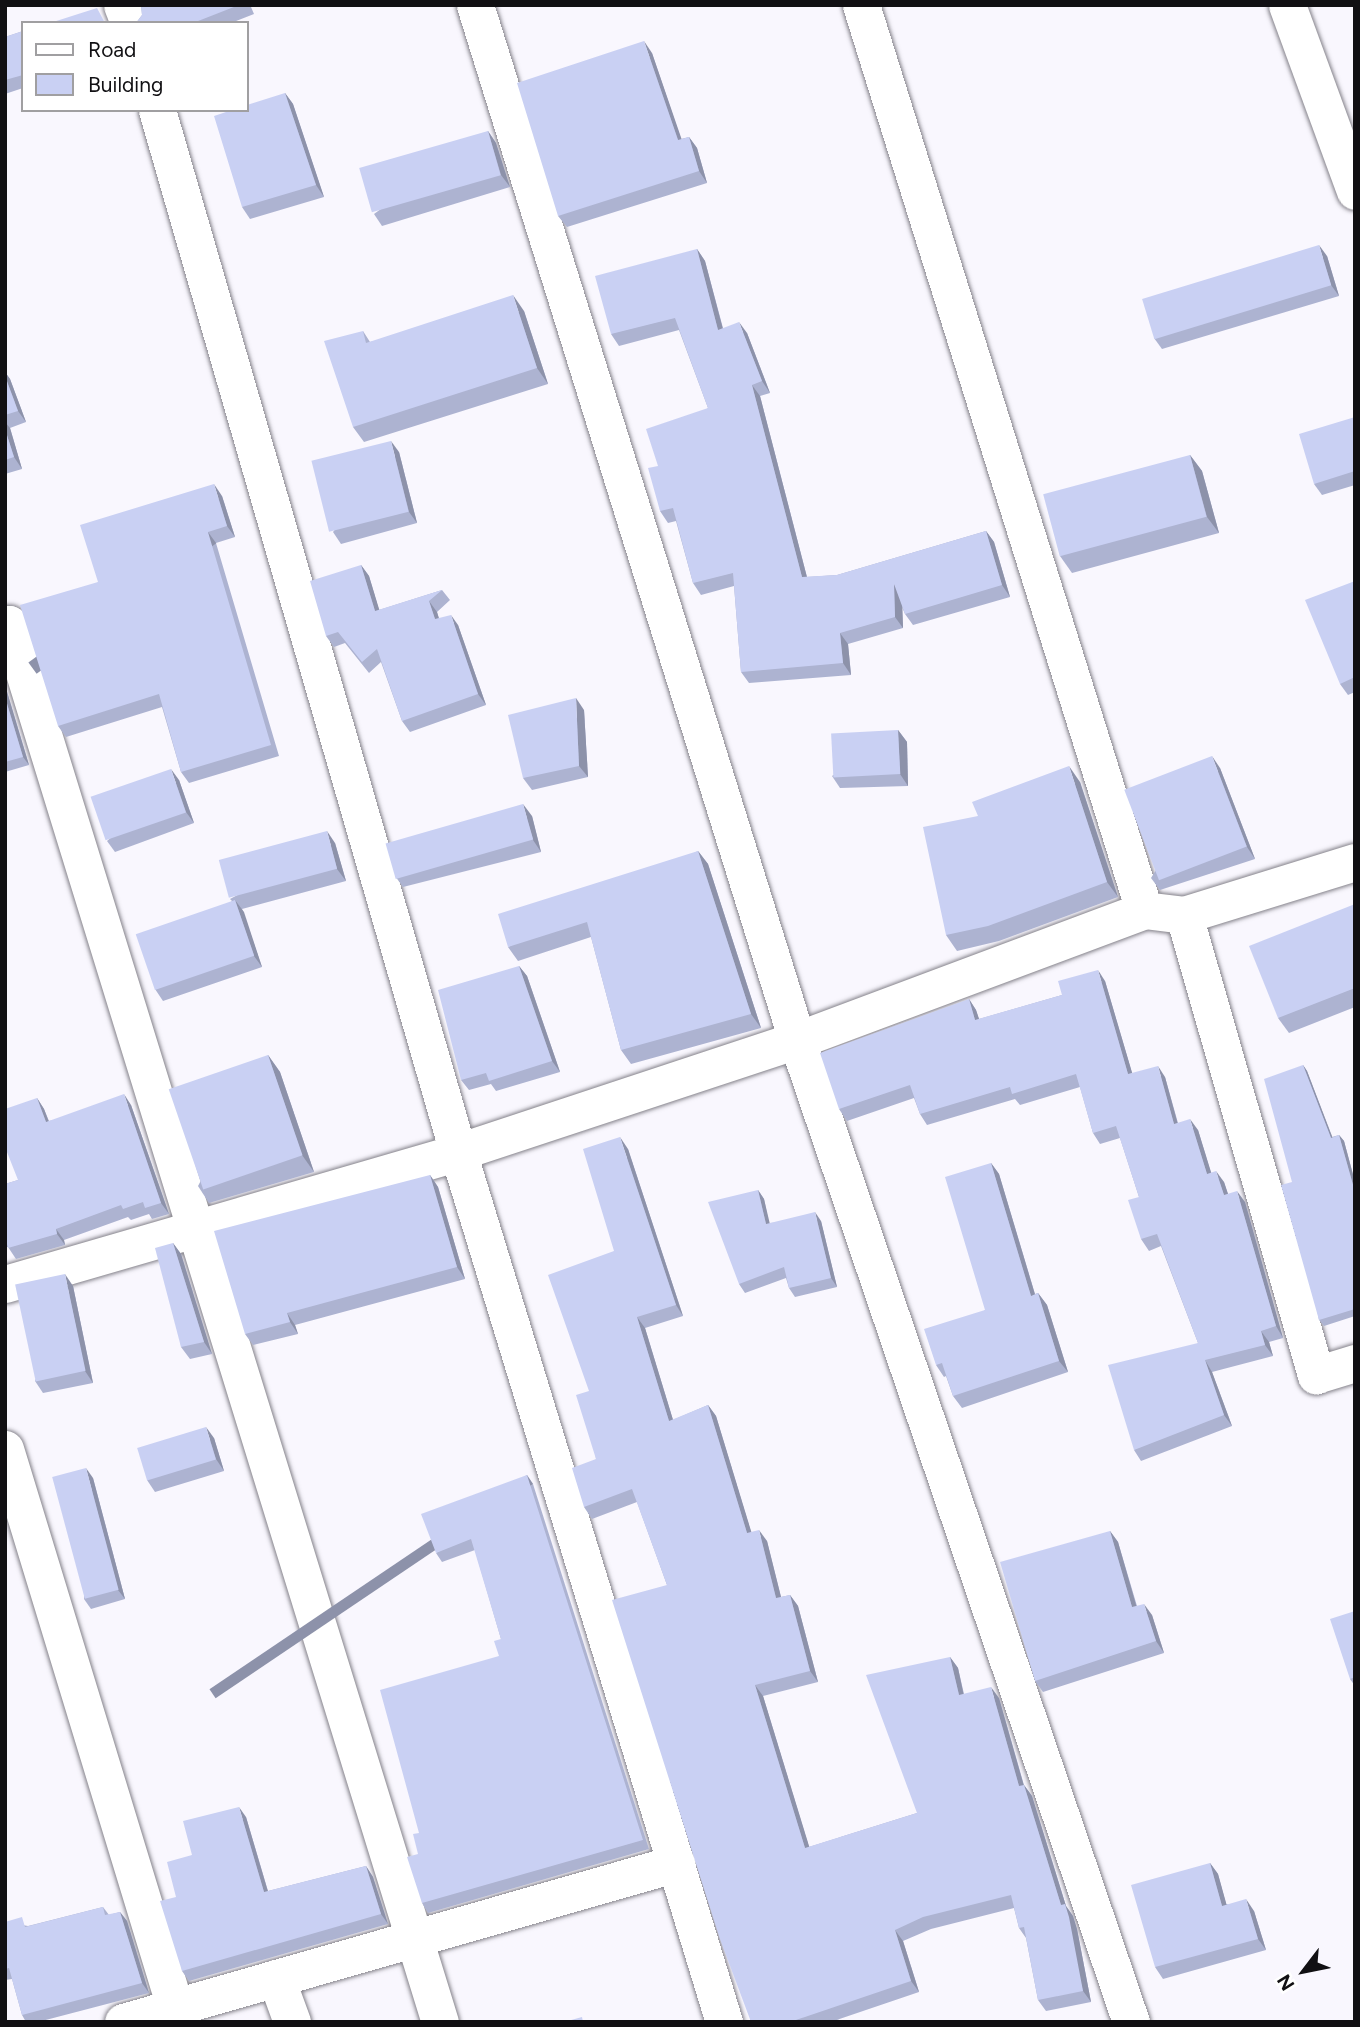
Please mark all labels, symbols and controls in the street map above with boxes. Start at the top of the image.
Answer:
legend [21,21,248,112]
text: Road [88,37,136,62]
text: Building [88,72,163,97]
north arrow [1269,1936,1339,2006]
text: N [1272,1970,1299,1995]

